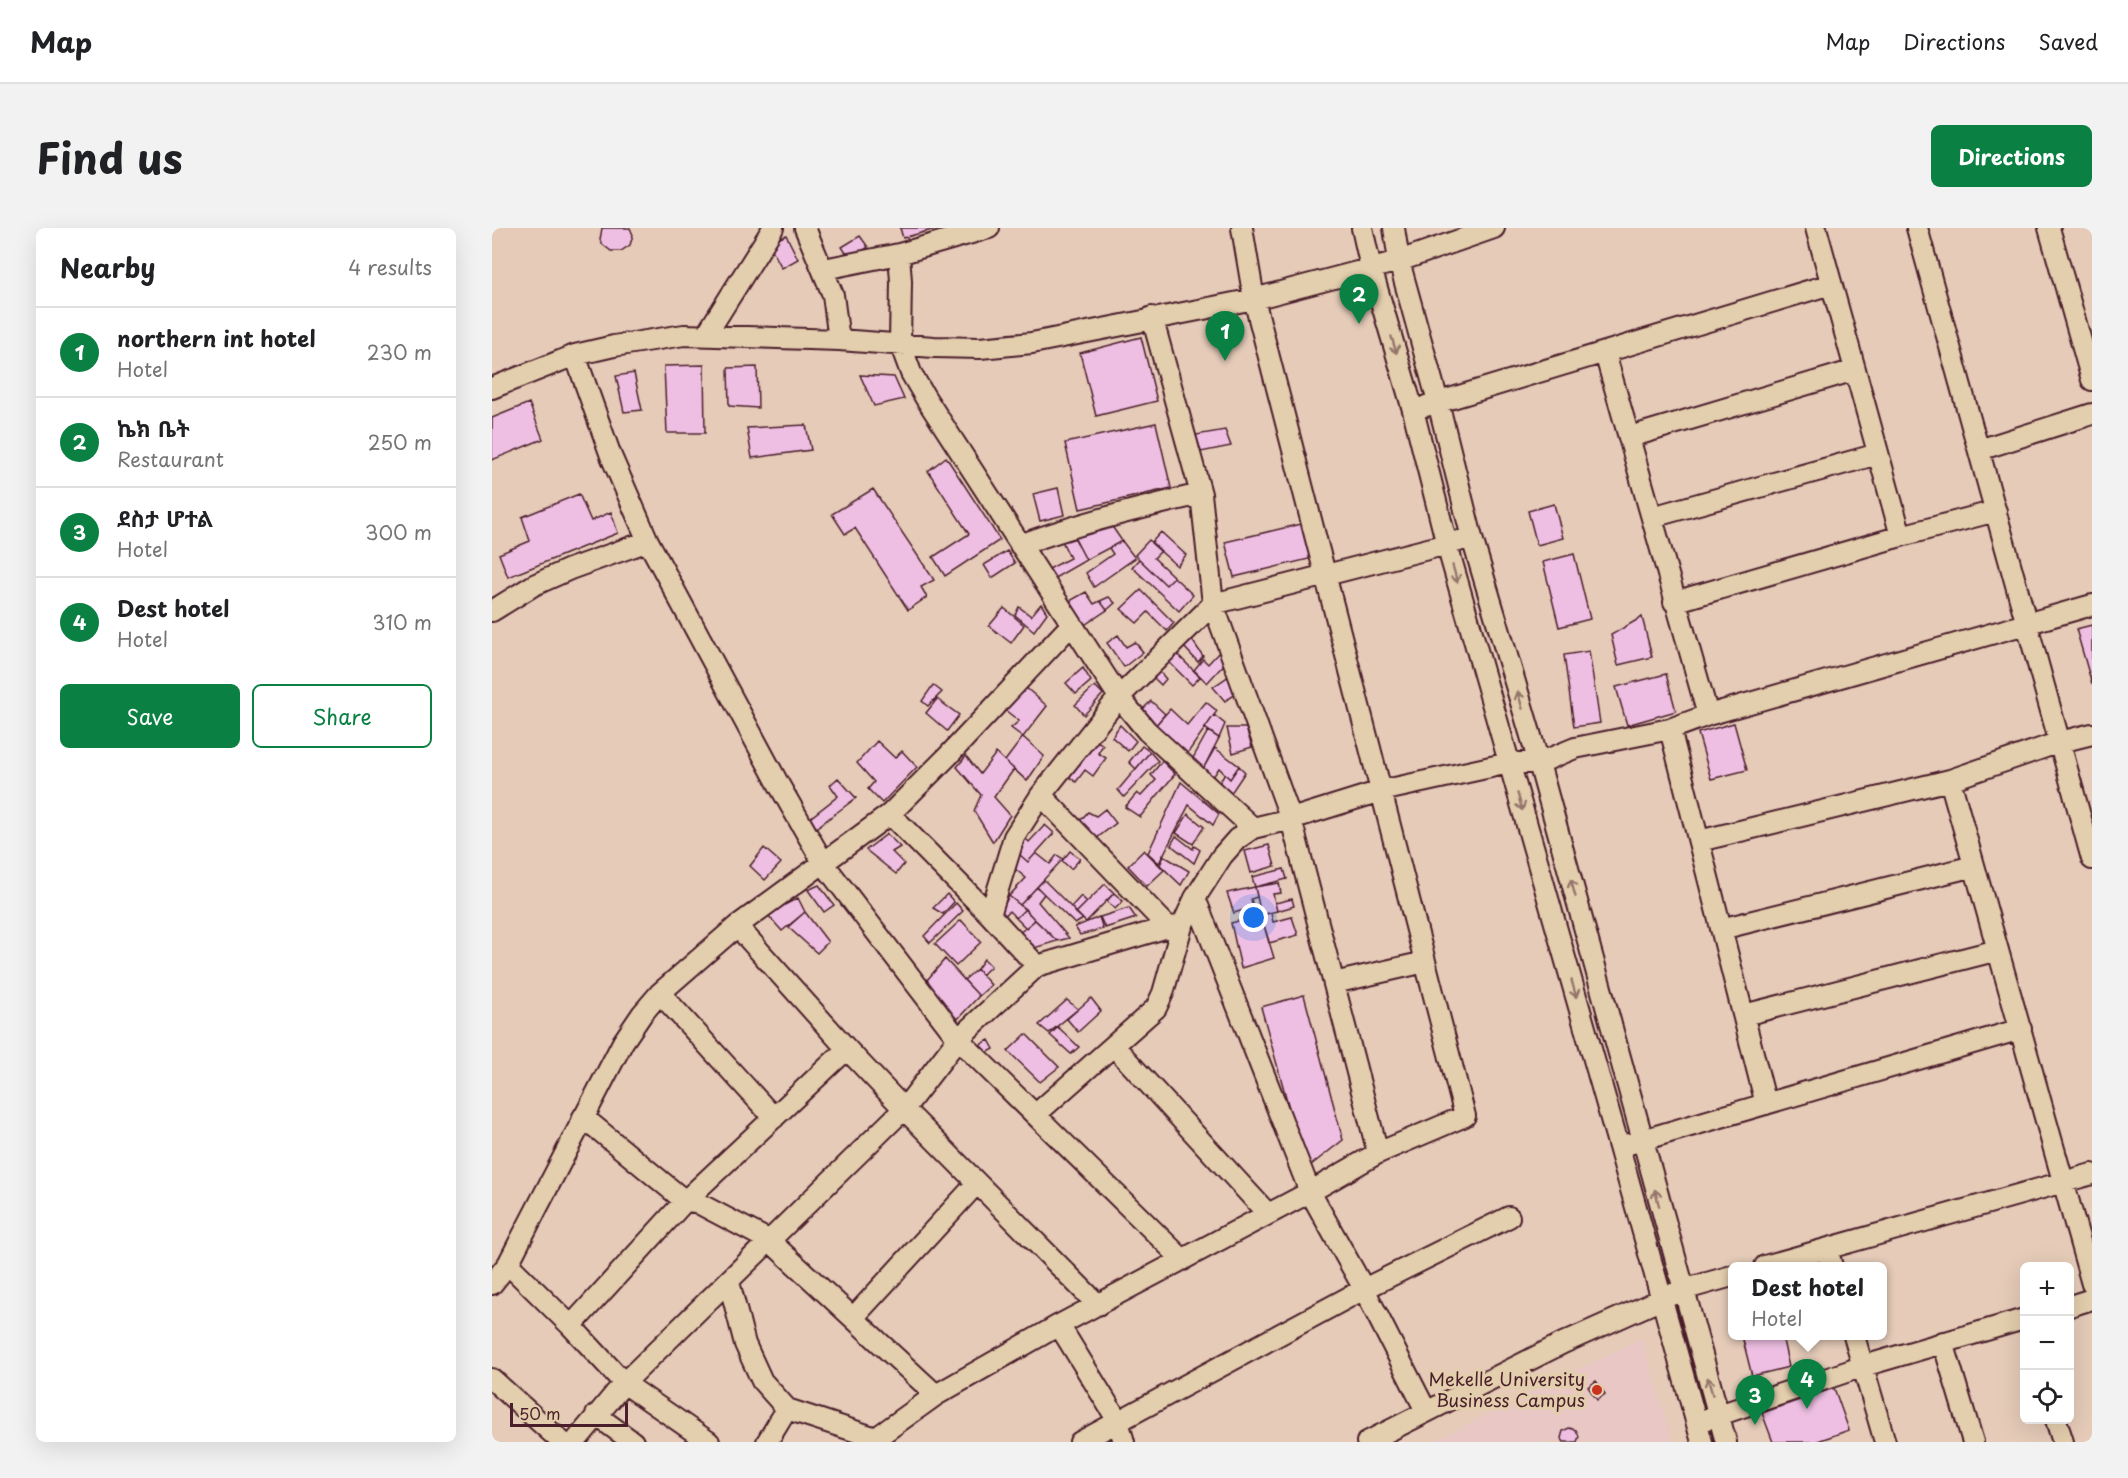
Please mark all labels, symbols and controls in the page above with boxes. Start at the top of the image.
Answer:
text: Map [30,20,92,63]
text: Map [1825,25,1870,57]
text: Directions [1903,25,2005,57]
text: Saved [2038,25,2098,57]
text: Find us [36,125,183,188]
button: Directions [1931,125,2092,187]
text: Nearby [60,248,155,287]
text: 4 results [348,252,432,282]
pin: 2 [1340,274,1378,324]
pin: 1 [1206,312,1244,361]
text: northern int hotel [117,321,315,354]
one-way arrow [1389,335,1400,354]
text: 1 [75,337,84,367]
text: 230 m [367,337,432,367]
text: Hotel [117,354,168,384]
text: ኬክ ቤት [117,411,190,444]
text: 2 [72,427,87,457]
text: 250 m [368,427,432,457]
text: Restaurant [117,444,224,474]
text: ደስታ ሆተል [117,501,213,534]
text: 3 [73,517,86,547]
text: 300 m [365,517,432,547]
text: Hotel [117,534,168,564]
one-way arrow [1450,564,1461,583]
text: Dest hotel [117,591,229,624]
text: 4 [73,607,86,637]
text: 310 m [372,607,432,637]
text: Hotel [117,624,168,654]
button: Save [60,684,240,748]
button: Share [252,684,432,748]
one-way arrow [1514,691,1525,710]
one-way arrow [1515,792,1526,811]
one-way arrow [1567,879,1579,898]
your location [1239,903,1268,932]
one-way arrow [1569,979,1580,998]
one-way arrow [1651,1189,1663,1208]
popup [1728,1262,1887,1340]
map controls [2020,1262,2074,1424]
button: + [2020,1262,2074,1316]
text: Dest hotel [1751,1270,1864,1303]
text: Hotel [1751,1303,1802,1333]
button: − [2020,1316,2074,1370]
pin: 4 [1788,1360,1826,1409]
place label: Mekelle University Business Campus [1428,1365,1585,1413]
button: locate [2020,1370,2074,1424]
pin: 3 [1736,1376,1774,1425]
one-way arrow [1704,1377,1715,1396]
marker: Mekelle University Business Campus [1590,1383,1604,1397]
scale bar [510,1400,628,1428]
text: 50 m [519,1401,560,1425]

